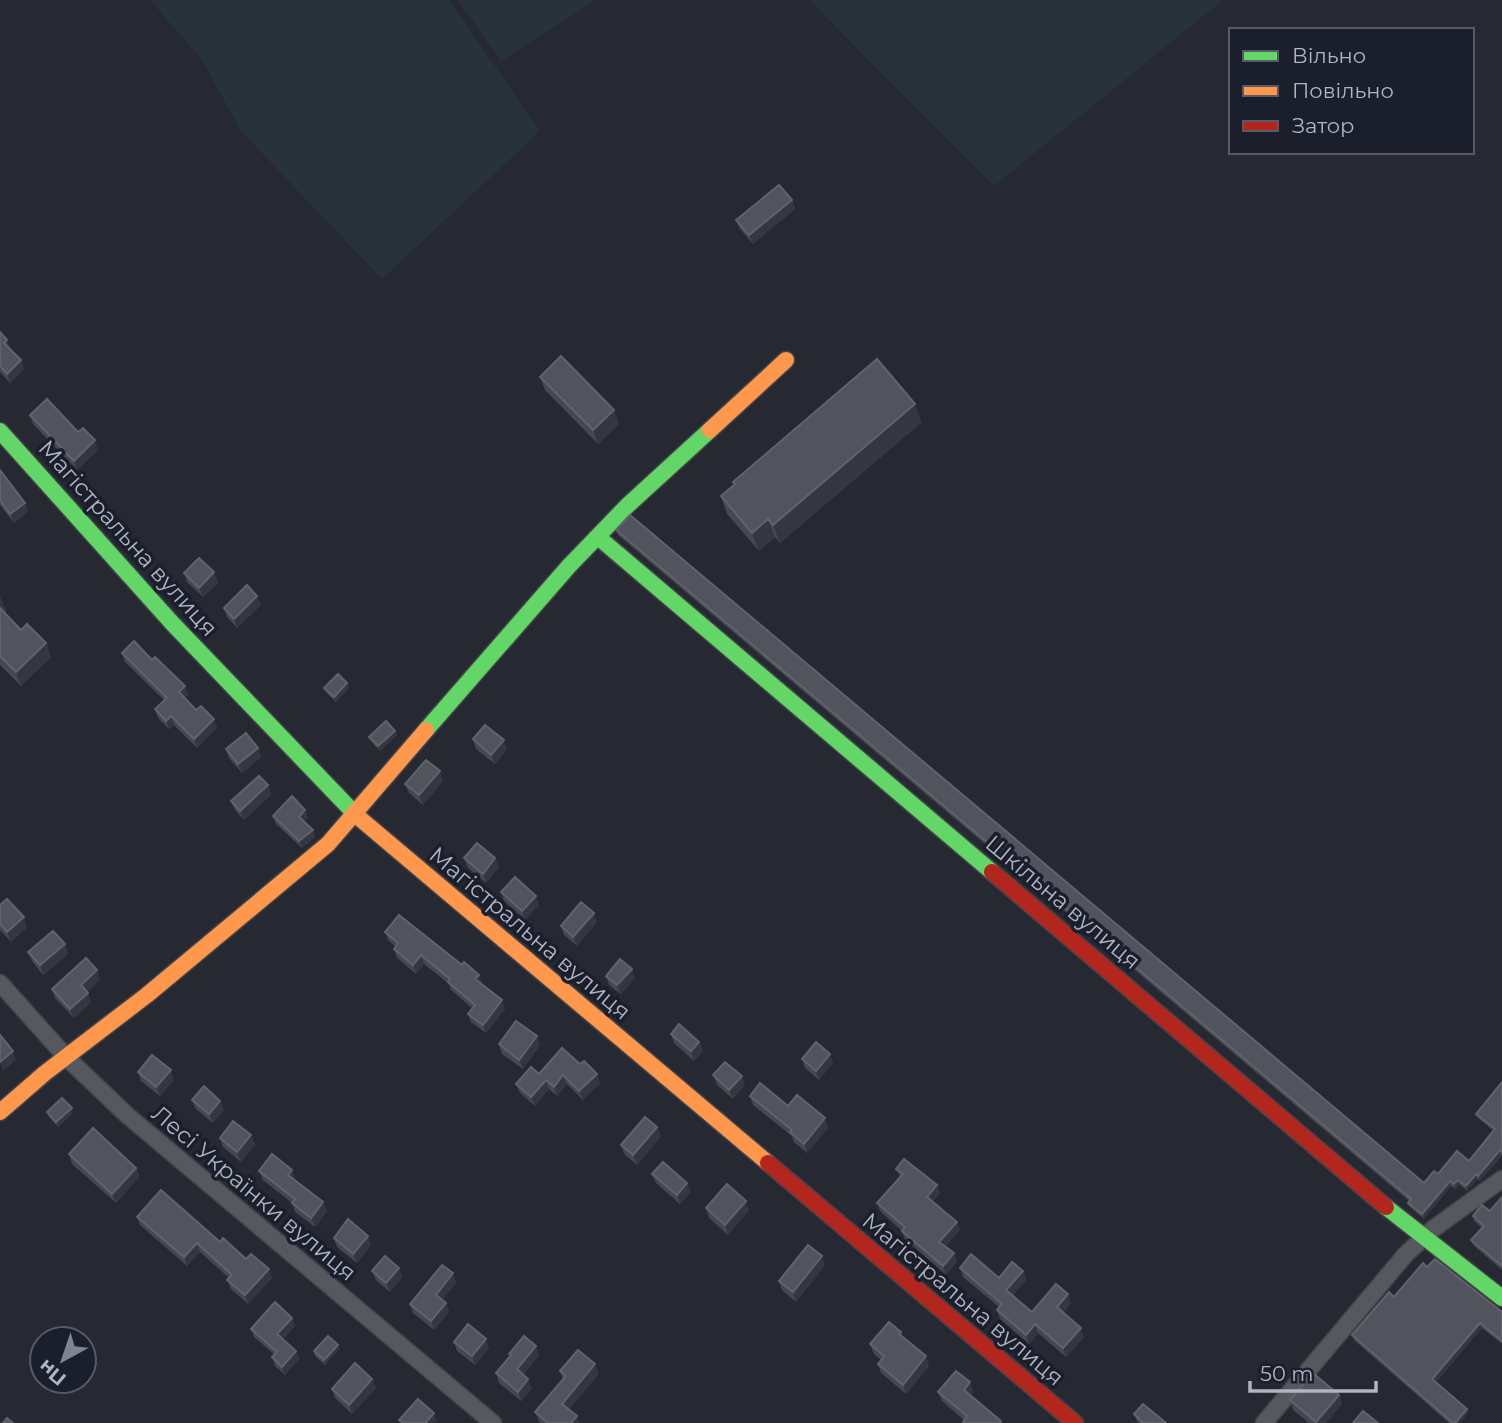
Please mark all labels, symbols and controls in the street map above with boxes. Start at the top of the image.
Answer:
legend [1229,28,1474,154]
text: Вільно [1292,43,1366,68]
text: Повільно [1292,78,1394,103]
text: Затор [1292,113,1354,138]
street label: Магістральна вулиця [33,434,223,642]
street label: Шкільна вулиця [980,829,1146,975]
street label: Магістральна вулиця [424,841,636,1025]
street label: Лесі Українки вулиця [146,1099,362,1287]
street label: Магістральна вулиця [857,1207,1069,1391]
north arrow [28,1325,98,1395]
scale bar [1250,1350,1376,1394]
text: Пн [34,1355,71,1391]
text: 50 m [1260,1361,1314,1386]

